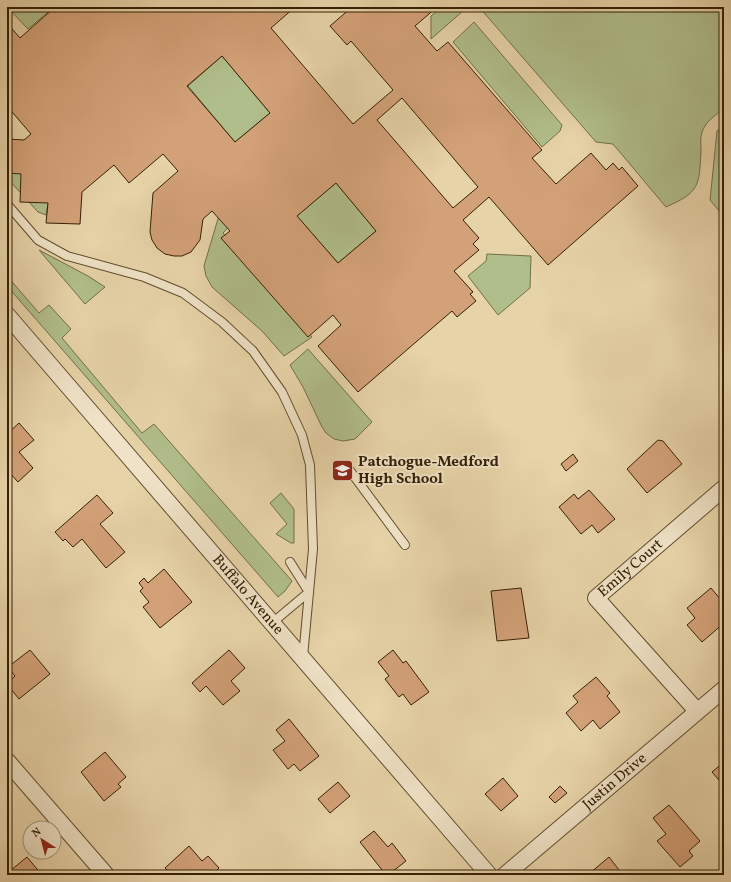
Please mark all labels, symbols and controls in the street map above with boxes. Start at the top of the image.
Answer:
place label: Patchogue-Medford High School [358,452,499,490]
school or university icon: Patchogue-Medford High School [329,458,355,484]
street label: Emily Court [593,534,668,602]
street label: Buffalo Avenue [207,550,288,639]
street label: Justin Drive [578,748,651,815]
north arrow [22,820,62,860]
text: N [29,825,45,842]

